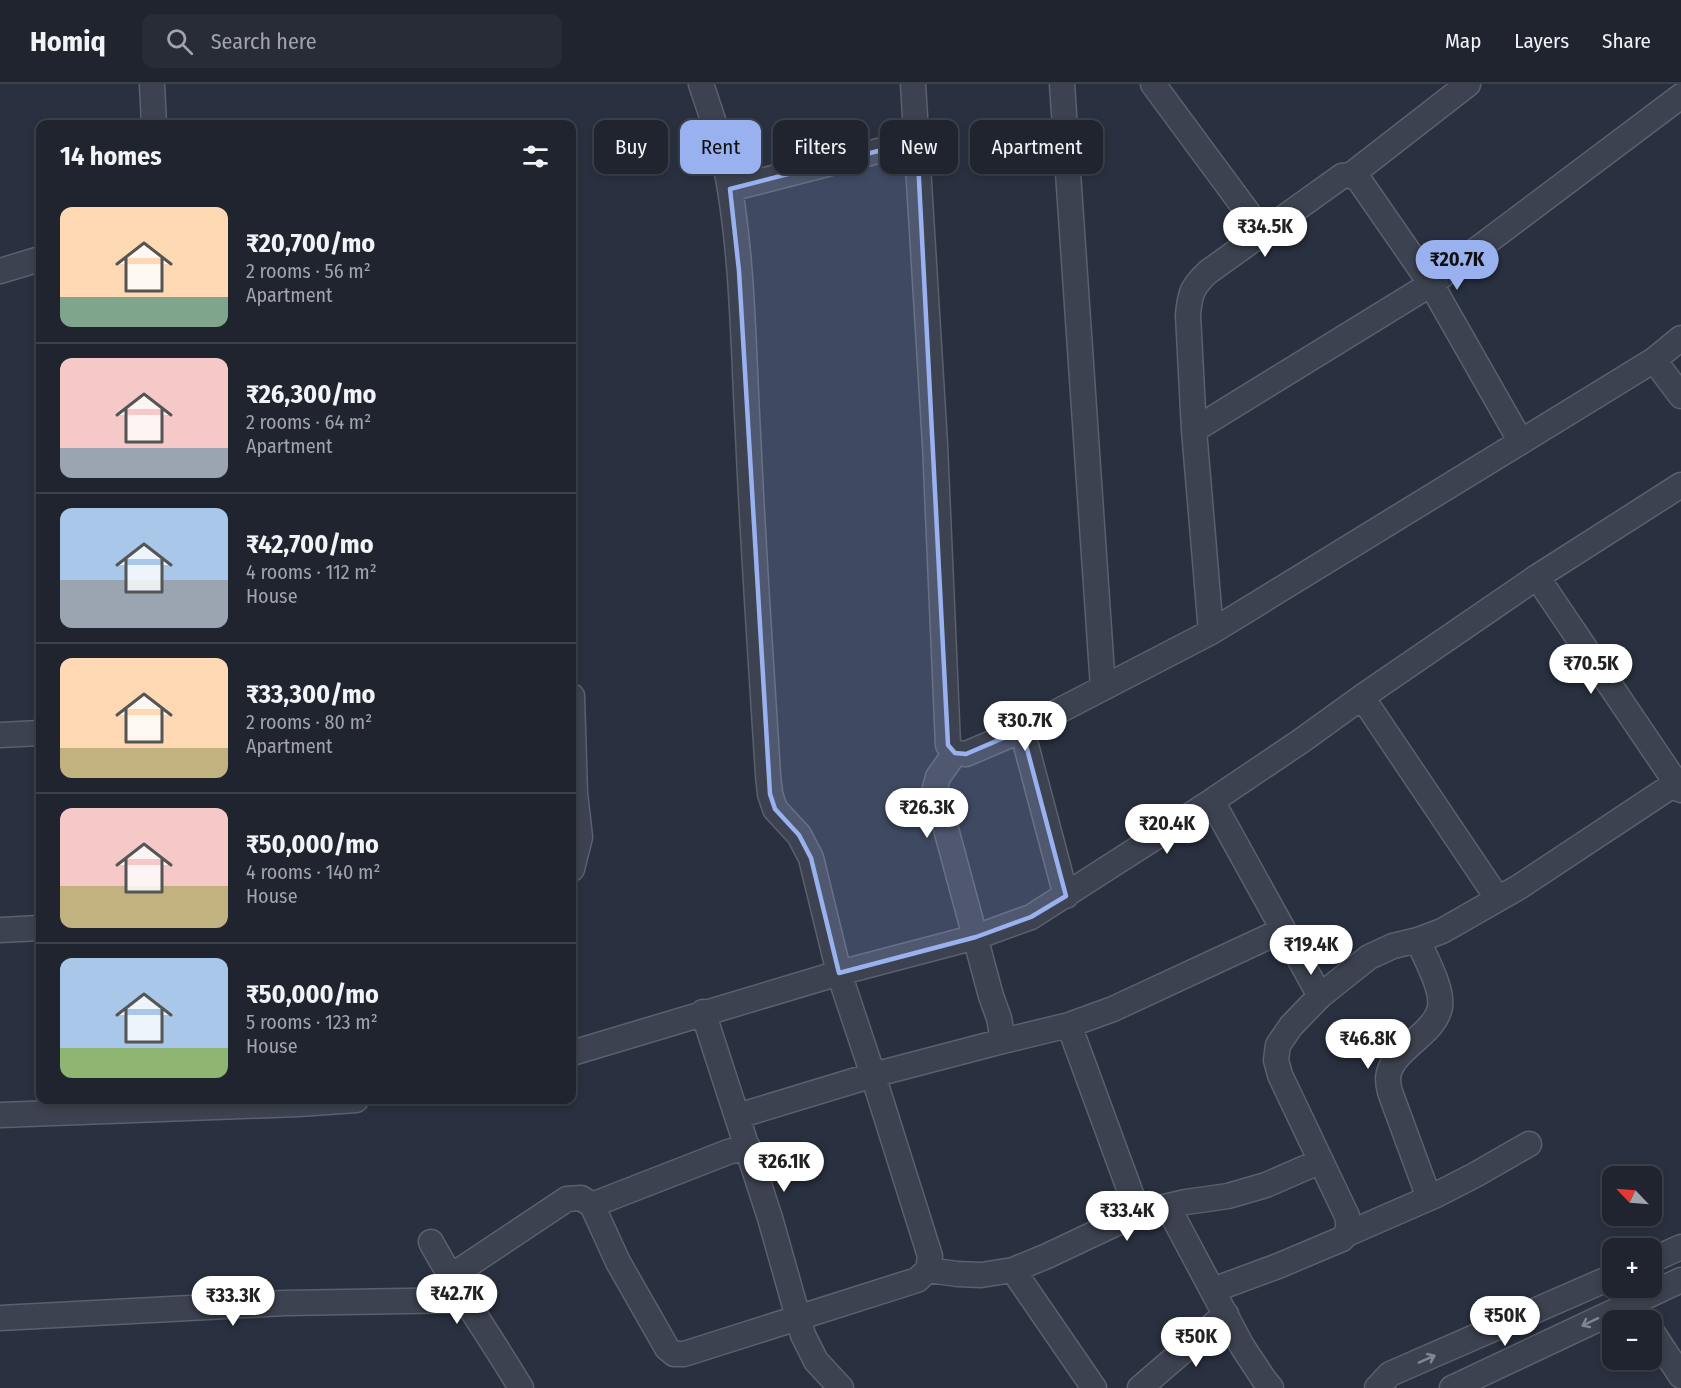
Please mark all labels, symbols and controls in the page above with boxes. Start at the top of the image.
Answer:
search box [142,14,562,68]
text: Homiq [30,25,106,58]
icon: search [163,25,196,58]
text: Search here [211,28,317,55]
text: Map [1445,28,1481,54]
text: Layers [1514,28,1569,54]
text: Share [1602,28,1651,54]
chip: Buy [594,120,668,174]
chip: Rent [680,120,761,174]
chip: Filters [773,120,868,174]
chip: New [880,120,958,174]
chip: Apartment [970,120,1103,174]
icon: filters [519,140,552,173]
text: 14 homes [60,141,162,172]
pin: ₹34.5K [1216,207,1314,258]
text: ₹34.5K [1237,214,1293,238]
text: ₹20,700/mo [246,228,375,259]
icon: home [108,231,180,303]
pin: ₹20.7K [1408,240,1506,291]
text: ₹20.7K [1430,247,1484,271]
text: 2 rooms · 56 m² [246,259,371,283]
text: Apartment [246,283,333,307]
text: ₹26,300/mo [246,379,376,410]
icon: home [108,382,180,454]
text: 2 rooms · 64 m² [246,410,371,434]
text: Apartment [246,434,333,458]
text: ₹42,700/mo [246,529,374,560]
icon: home [108,532,180,604]
text: 4 rooms · 112 m² [246,560,377,584]
text: House [246,584,298,608]
pin: ₹70.5K [1542,644,1640,695]
text: ₹70.5K [1563,651,1619,675]
text: ₹33,300/mo [246,679,375,710]
icon: home [108,682,180,754]
pin: ₹30.7K [976,701,1074,752]
text: ₹30.7K [998,708,1052,732]
text: 2 rooms · 80 m² [246,710,372,734]
text: Apartment [246,734,333,758]
pin: ₹26.3K [878,788,976,839]
text: ₹26.3K [899,795,955,819]
pin: ₹20.4K [1118,804,1216,855]
text: ₹20.4K [1139,811,1195,835]
text: ₹50,000/mo [246,829,379,860]
icon: home [108,832,180,904]
text: 4 rooms · 140 m² [246,860,381,884]
text: House [246,884,298,908]
pin: ₹19.4K [1262,925,1360,976]
text: ₹19.4K [1284,932,1338,956]
text: ₹50,000/mo [246,979,379,1010]
icon: home [108,982,180,1054]
text: 5 rooms · 123 m² [246,1010,378,1034]
pin: ₹46.8K [1319,1019,1417,1070]
text: ₹46.8K [1340,1026,1396,1050]
text: House [246,1034,298,1058]
pin: ₹26.1K [735,1142,833,1193]
text: ₹26.1K [758,1149,810,1173]
north arrow [1602,1166,1662,1226]
map controls [1602,1166,1662,1370]
pin: ₹33.4K [1078,1191,1176,1242]
text: ₹33.4K [1100,1198,1154,1222]
button: + [1602,1238,1662,1298]
pin: ₹42.7K [408,1274,506,1325]
pin: ₹33.3K [184,1276,282,1327]
text: ₹42.7K [430,1281,484,1305]
text: ₹33.3K [206,1283,260,1307]
pin: ₹50K [1469,1296,1541,1347]
text: ₹50K [1484,1303,1526,1327]
button: − [1602,1310,1662,1370]
pin: ₹50K [1160,1317,1232,1368]
one-way arrow [1581,1317,1599,1329]
text: ₹50K [1175,1324,1217,1348]
one-way arrow [1417,1352,1435,1364]

